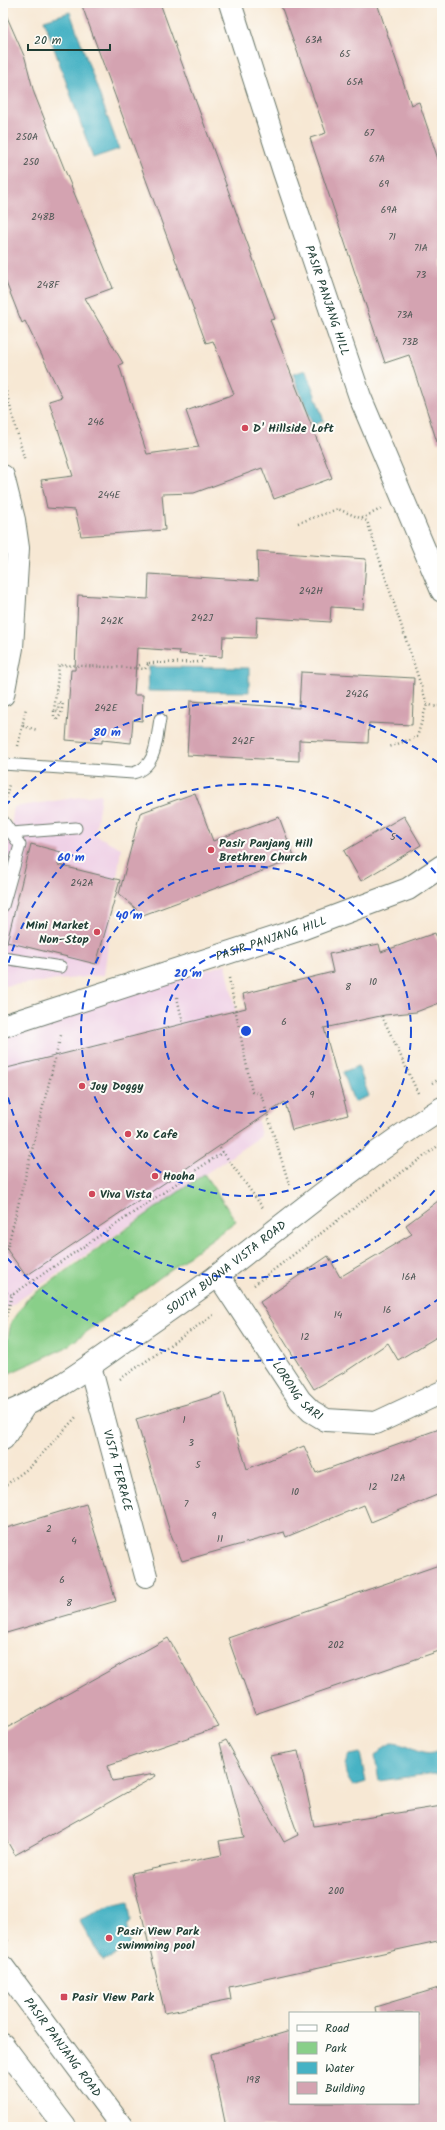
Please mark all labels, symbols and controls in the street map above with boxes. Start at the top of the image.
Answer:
scale bar [28,26,110,52]
text: 20 m [34,31,62,50]
house number: 63A [305,32,323,48]
house number: 65 [340,46,351,62]
house number: 65A [346,74,364,90]
house number: 67 [364,125,374,141]
house number: 250A [16,129,38,145]
house number: 67A [369,151,385,167]
house number: 250 [23,154,39,170]
house number: 69 [379,176,389,192]
house number: 69A [381,202,397,218]
house number: 248B [31,209,55,225]
house number: 71 [388,229,396,245]
house number: 71A [414,240,428,256]
street label: PASIR PANJANG HILL [299,243,354,359]
house number: 73 [416,267,426,283]
house number: 248F [37,277,60,293]
house number: 73A [397,307,413,323]
house number: 73B [402,334,418,350]
house number: 246 [88,414,104,430]
place label: D' Hillside Loft [253,419,334,438]
marker: D' Hillside Loft [240,423,250,433]
house number: 244E [98,487,121,503]
house number: 242H [299,583,323,599]
house number: 242J [191,610,213,626]
house number: 242K [100,613,124,629]
house number: 242G [345,686,369,702]
house number: 242E [95,700,119,716]
text: 80 m [93,723,121,742]
house number: 242F [232,733,255,749]
house number: 5 [390,829,396,845]
place label: Pasir Panjang Hill Brethren Church [219,834,313,867]
marker: Pasir Panjang Hill Brethren Church [206,845,216,855]
text: 60 m [57,848,85,867]
house number: 242A [70,875,94,891]
text: 40 m [115,906,143,925]
street label: PASIR PANJANG HILL [213,911,329,966]
place label: Mini Market Non-Stop [26,916,90,949]
marker: Mini Market Non-Stop [92,927,102,937]
text: 20 m [174,964,202,983]
house number: 10 [369,974,377,990]
house number: 8 [345,979,352,995]
house number: 6 [281,1014,287,1030]
centre of rings [239,1024,253,1038]
place label: Joy Doggy [90,1077,144,1096]
marker: Joy Doggy [77,1081,87,1091]
house number: 9 [310,1087,315,1103]
place label: Xo Cafe [135,1125,178,1144]
marker: Xo Cafe [123,1129,133,1139]
place label: Hooha [163,1167,195,1186]
marker: Hooha [150,1171,160,1181]
place label: Viva Vista [100,1185,152,1204]
marker: Viva Vista [87,1189,97,1199]
street label: SOUTH BUONA VISTA ROAD [162,1216,291,1320]
house number: 16A [402,1269,416,1285]
house number: 16 [383,1302,391,1318]
house number: 14 [334,1307,343,1323]
house number: 12 [301,1329,310,1345]
street label: LORONG SARI [267,1357,327,1426]
house number: 1 [182,1412,186,1428]
street label: VISTA TERRACE [97,1427,138,1514]
house number: 3 [188,1435,194,1451]
house number: 5 [195,1457,201,1473]
house number: 12A [390,1470,406,1486]
house number: 12 [369,1479,378,1495]
house number: 10 [291,1484,299,1500]
house number: 7 [184,1496,189,1512]
house number: 9 [212,1508,217,1524]
house number: 2 [46,1521,52,1537]
house number: 11 [217,1531,223,1547]
house number: 4 [71,1533,77,1549]
house number: 6 [59,1572,65,1588]
house number: 8 [66,1595,73,1611]
house number: 202 [328,1637,344,1653]
house number: 200 [328,1883,344,1899]
place label: Pasir View Park swimming pool [117,1922,200,1955]
marker: Pasir View Park swimming pool [104,1933,114,1943]
place label: Pasir View Park [72,1988,155,2007]
marker: Pasir View Park [59,1992,69,2002]
street label: PASIR PANJANG ROAD [19,1994,106,2102]
legend [289,2012,419,2104]
text: Road [325,2019,350,2038]
text: Park [325,2039,347,2058]
text: Water [325,2059,355,2078]
house number: 198 [246,2072,261,2088]
text: Building [325,2079,365,2098]

